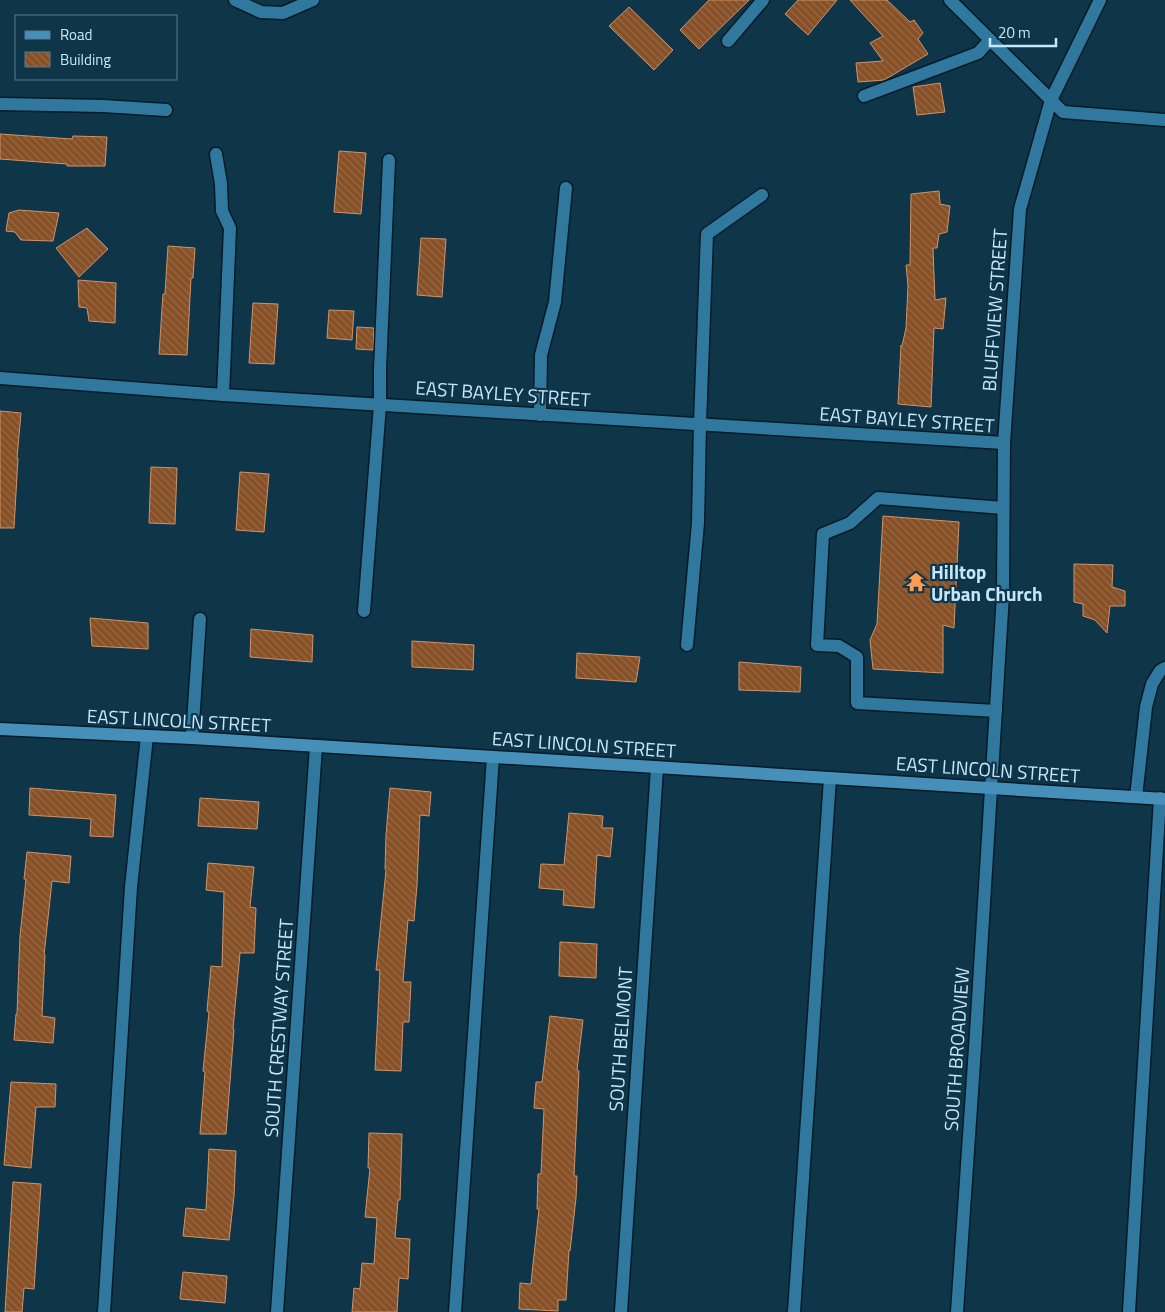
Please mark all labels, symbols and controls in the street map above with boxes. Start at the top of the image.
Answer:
legend [15,15,178,80]
scale bar [990,15,1056,47]
text: 20 m [998,21,1031,44]
text: Road [60,23,92,46]
text: Building [60,48,111,71]
street label: BLUFFVIEW STREET [974,228,1014,392]
street label: EAST BAYLEY STREET [415,372,591,414]
street label: EAST BAYLEY STREET [819,398,995,440]
place label: Hilltop Urban Church [931,557,1043,608]
temple icon: Hilltop Urban Church [905,571,927,593]
street label: EAST LINCOLN STREET [86,701,272,739]
street label: EAST LINCOLN STREET [491,723,677,765]
street label: EAST LINCOLN STREET [895,748,1081,790]
street label: SOUTH CRESTWAY STREET [256,918,300,1138]
street label: SOUTH BELMONT [600,966,640,1112]
street label: SOUTH BROADVIEW [936,966,976,1132]

